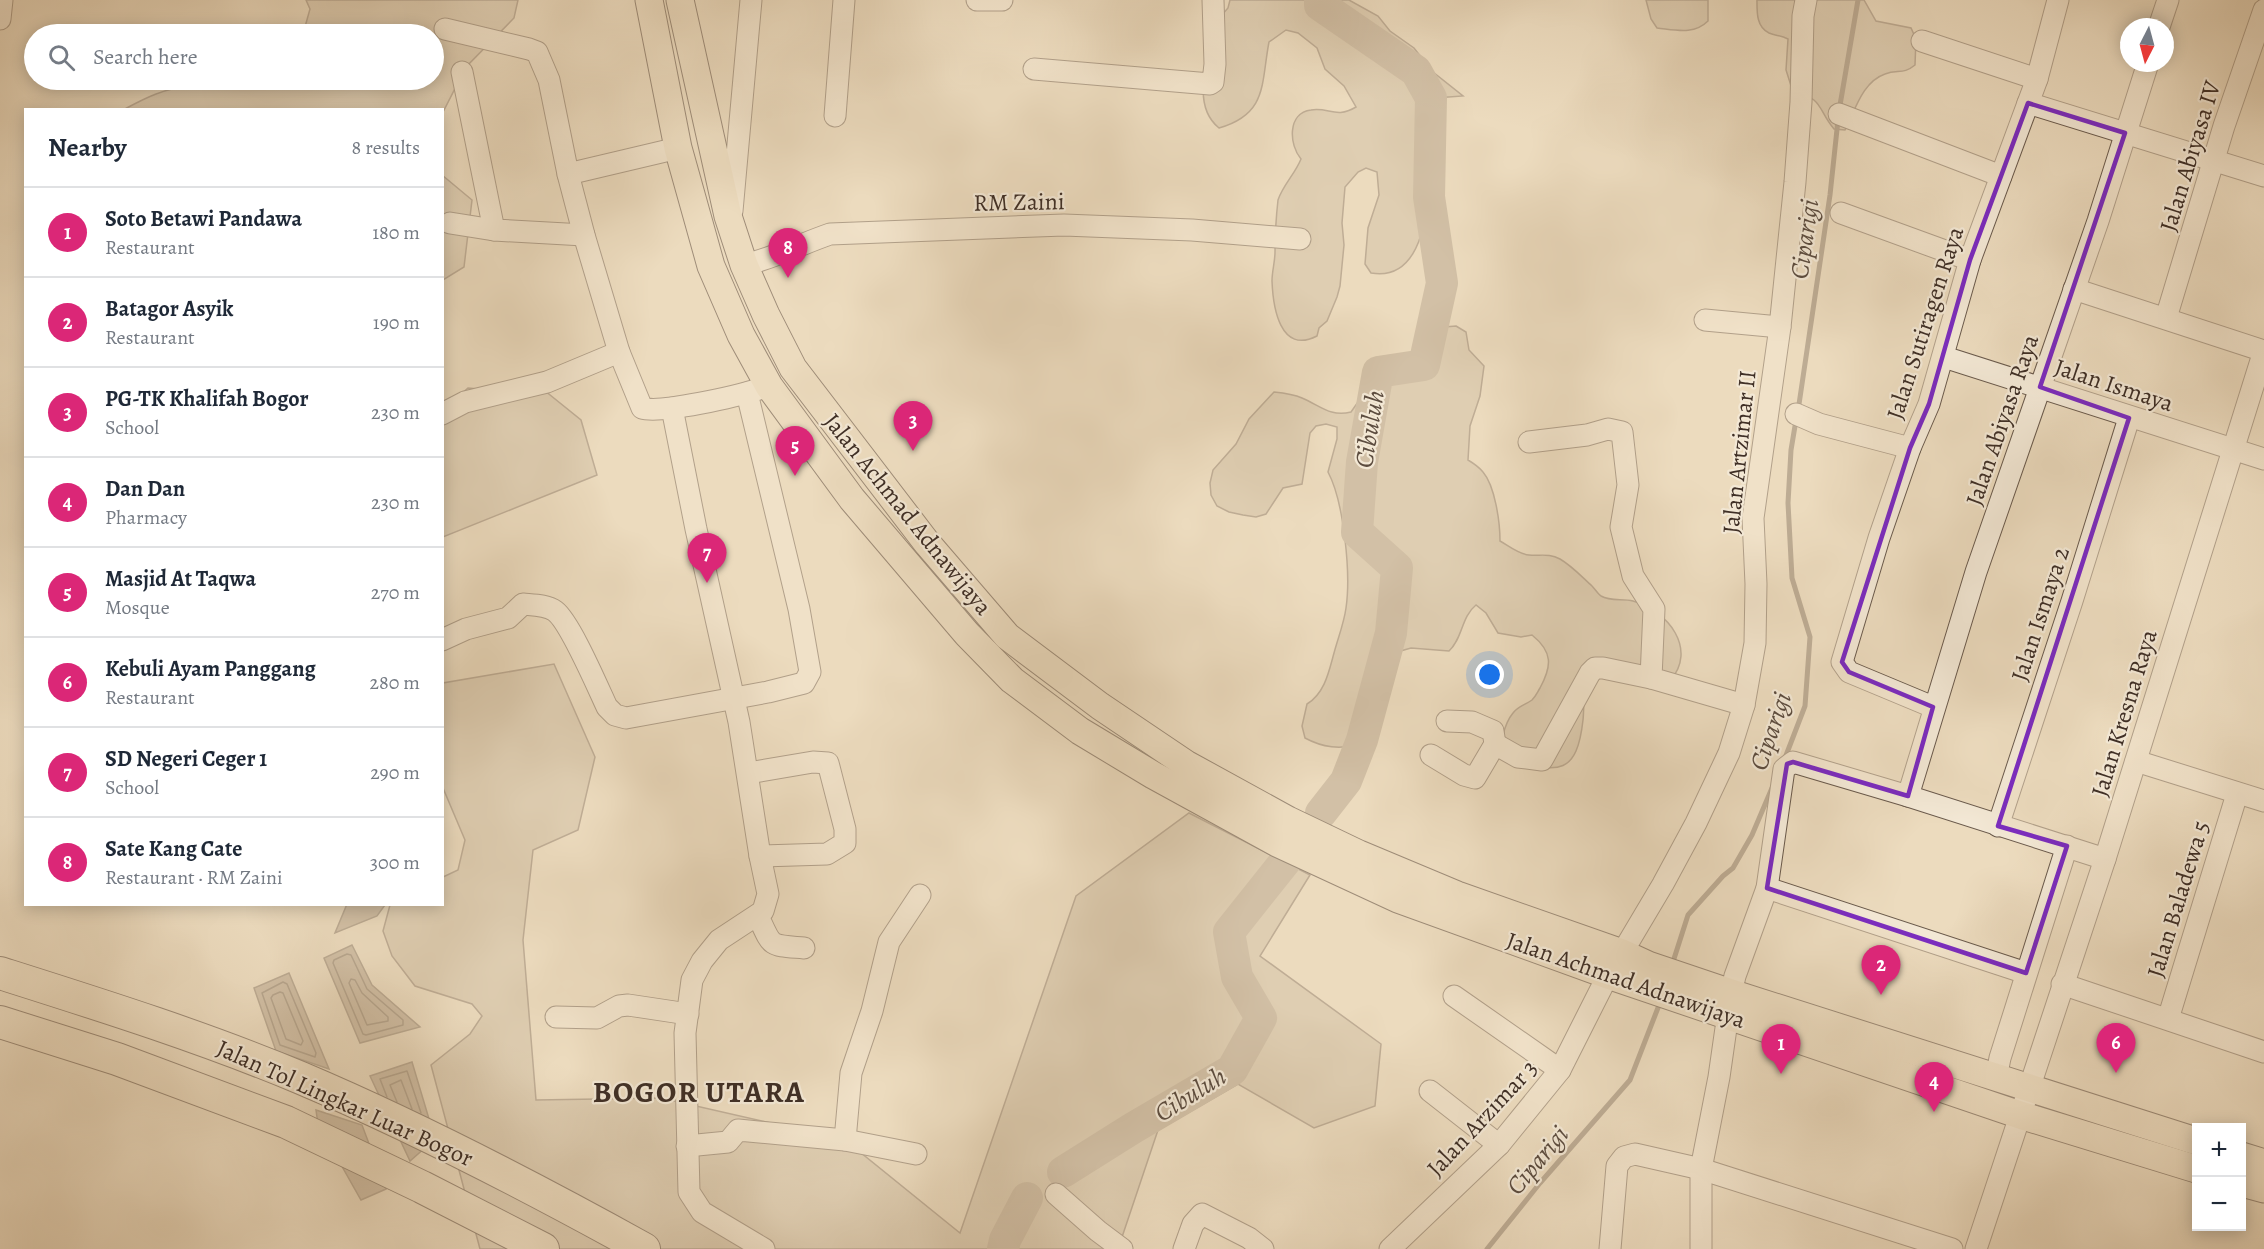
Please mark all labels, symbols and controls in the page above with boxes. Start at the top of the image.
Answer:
north arrow [2120,18,2174,72]
search box [24,24,444,90]
icon: search [45,41,78,74]
text: Search here [93,42,198,72]
street label: Jalan Abiyasa IV [2152,76,2228,235]
text: Nearby [48,130,127,165]
text: 8 results [352,134,420,161]
street label: RM Zaini [973,185,1065,219]
water label: Ciparigi [1782,197,1827,281]
text: Soto Betawi Pandawa [105,204,302,234]
text: 1 [64,219,71,246]
text: 180 m [372,219,420,246]
street label: Jalan Sutiragen Raya [1879,222,1972,423]
pin: 8 [768,228,808,278]
text: Restaurant [105,234,195,261]
text: Batagor Asyik [105,294,233,324]
text: 2 [63,309,72,336]
text: 190 m [373,309,420,336]
text: Restaurant [105,324,195,351]
street label: Jalan Abiyasa Raya [1958,329,2047,510]
street label: Jalan Ismaya [2050,351,2178,420]
street label: Jalan Artzimar II [1715,369,1763,535]
text: PG-TK Khalifah Bogor [105,384,309,414]
water label: Cibuluh [1346,388,1393,471]
text: 3 [63,399,72,426]
text: 230 m [371,399,420,426]
pin: 3 [894,402,932,451]
street label: Jalan Achmad Adnawijaya [817,406,1000,622]
text: School [105,414,159,441]
pin: 5 [776,426,814,476]
text: Dan Dan [105,474,185,504]
text: 4 [63,489,72,516]
text: 230 m [371,489,420,516]
text: Pharmacy [105,504,187,531]
pin: 7 [688,534,726,583]
street label: Jalan Ismaya 2 [2003,543,2077,685]
text: Masjid At Taqwa [105,564,256,594]
text: 5 [63,579,72,606]
text: 270 m [371,579,420,606]
text: Mosque [105,594,170,621]
street label: Jalan Kresna Raya [2083,625,2165,800]
text: Kebuli Ayam Panggang [105,654,316,684]
your location [1475,660,1504,689]
text: 6 [63,669,72,696]
text: 280 m [370,669,420,696]
text: Restaurant [105,684,195,711]
water label: Ciparigi [1741,687,1800,775]
text: SD Negeri Ceger 1 [105,744,267,774]
text: 7 [63,759,72,786]
text: 290 m [370,759,420,786]
text: School [105,774,159,801]
street label: Jalan Baladewa 5 [2139,817,2217,981]
text: Sate Kang Cate [105,834,242,864]
text: 8 [63,849,72,876]
text: 300 m [370,849,420,876]
text: Restaurant · RM Zaini [105,864,283,891]
street label: Jalan Achmad Adnawijaya [1502,924,1751,1036]
pin: 2 [1862,946,1900,995]
pin: 1 [1762,1024,1800,1074]
pin: 6 [2096,1024,2136,1073]
street label: Jalan Tol Lingkar Luar Bogor [212,1032,478,1174]
street label: Jalan Arzimar 3 [1420,1053,1544,1183]
water label: Cibuluh [1148,1059,1233,1130]
pin: 4 [1914,1062,1954,1112]
district label: BOGOR UTARA [593,1072,805,1112]
water label: Ciparigi [1498,1118,1577,1202]
map controls [2192,1123,2246,1231]
button: + [2192,1123,2246,1177]
button: − [2192,1177,2246,1231]

